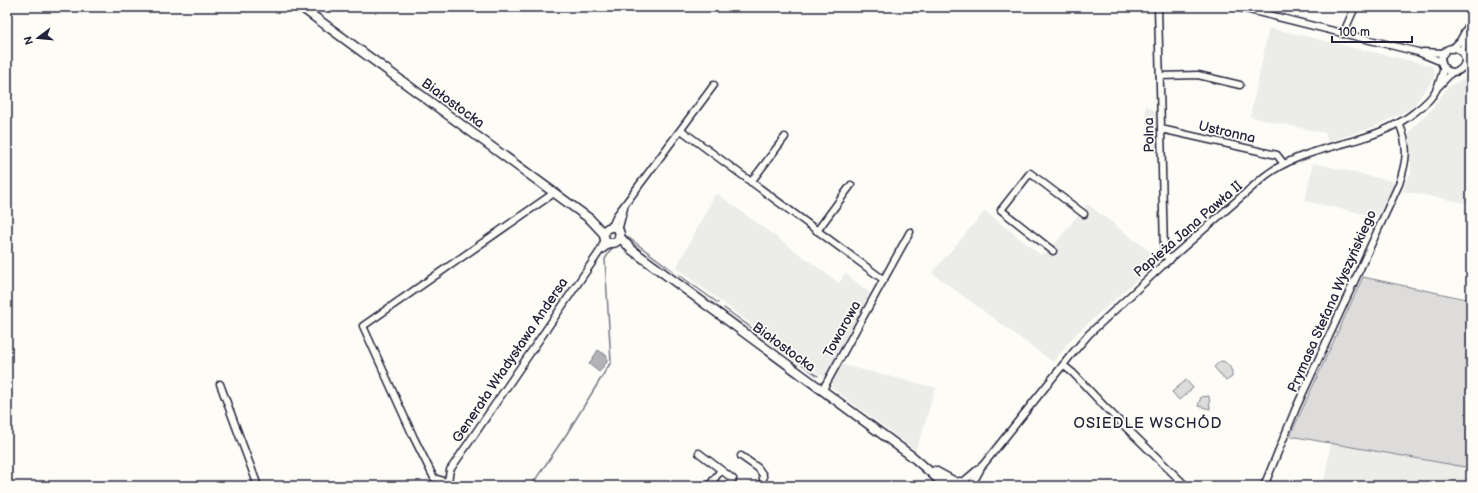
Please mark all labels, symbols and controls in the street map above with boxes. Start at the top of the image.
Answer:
north arrow [18,18,58,58]
scale bar [1332,18,1412,44]
text: 100 m [1338,25,1370,40]
text: N [21,35,36,46]
street label: Białostocka [418,74,488,132]
street label: Polna [1140,117,1158,153]
street label: Ustronna [1197,117,1257,147]
street label: Papieża Jana Pawła II [1130,177,1246,281]
street label: Prymasa Stefana Wyszyńskiego [1284,207,1380,395]
street label: Generała Władysława Andersa [448,274,572,446]
street label: Towarowa [820,298,864,360]
street label: Białostocka [749,318,819,376]
district label: OSIEDLE WSCHÓD [1074,414,1222,433]

